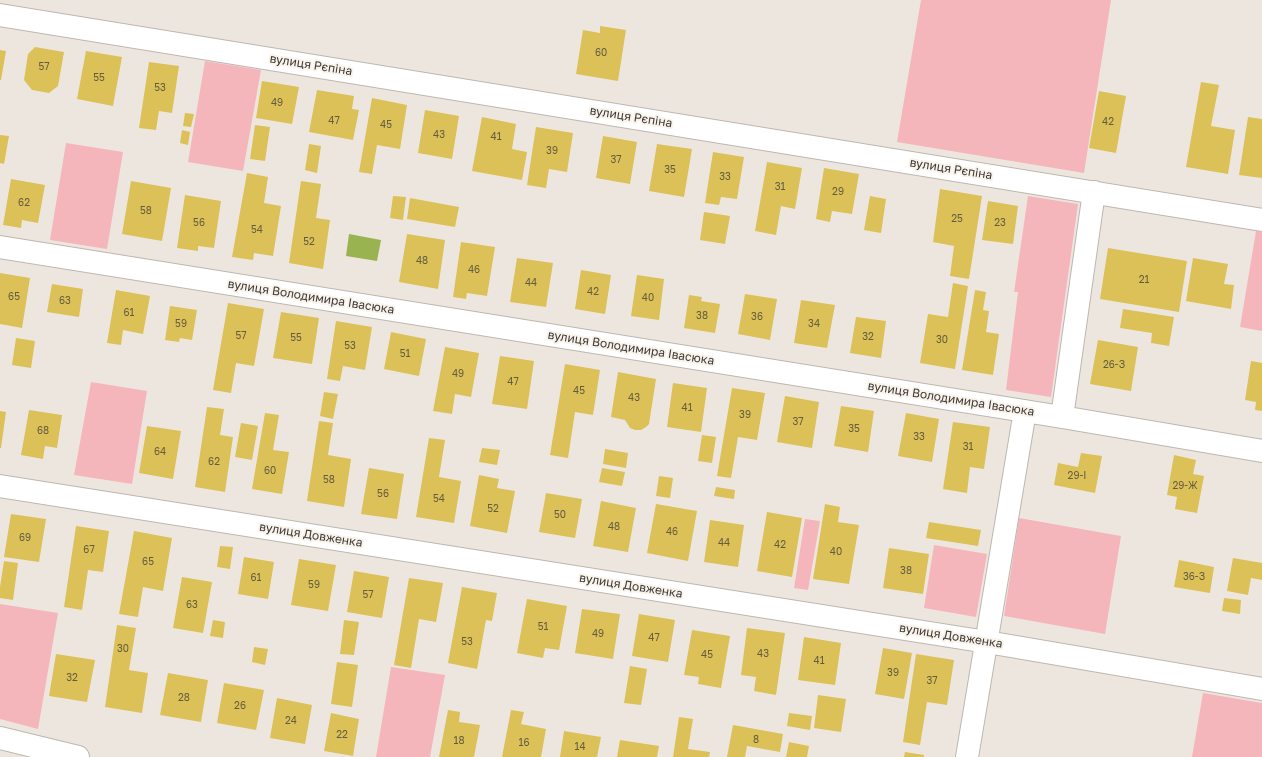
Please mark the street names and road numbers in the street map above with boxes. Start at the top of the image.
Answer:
street label: вулиця Рєпіна [269,51,353,79]
street label: вулиця Рєпіна [589,103,673,131]
street label: вулиця Рєпіна [909,155,993,183]
street label: вулиця Володимира Івасюка [227,277,395,317]
street label: вулиця Володимира Івасюка [547,328,715,368]
street label: вулиця Володимира Івасюка [867,379,1035,419]
street label: вулиця Довженка [258,520,364,550]
street label: вулиця Довженка [578,571,684,601]
street label: вулиця Довженка [898,621,1004,651]

